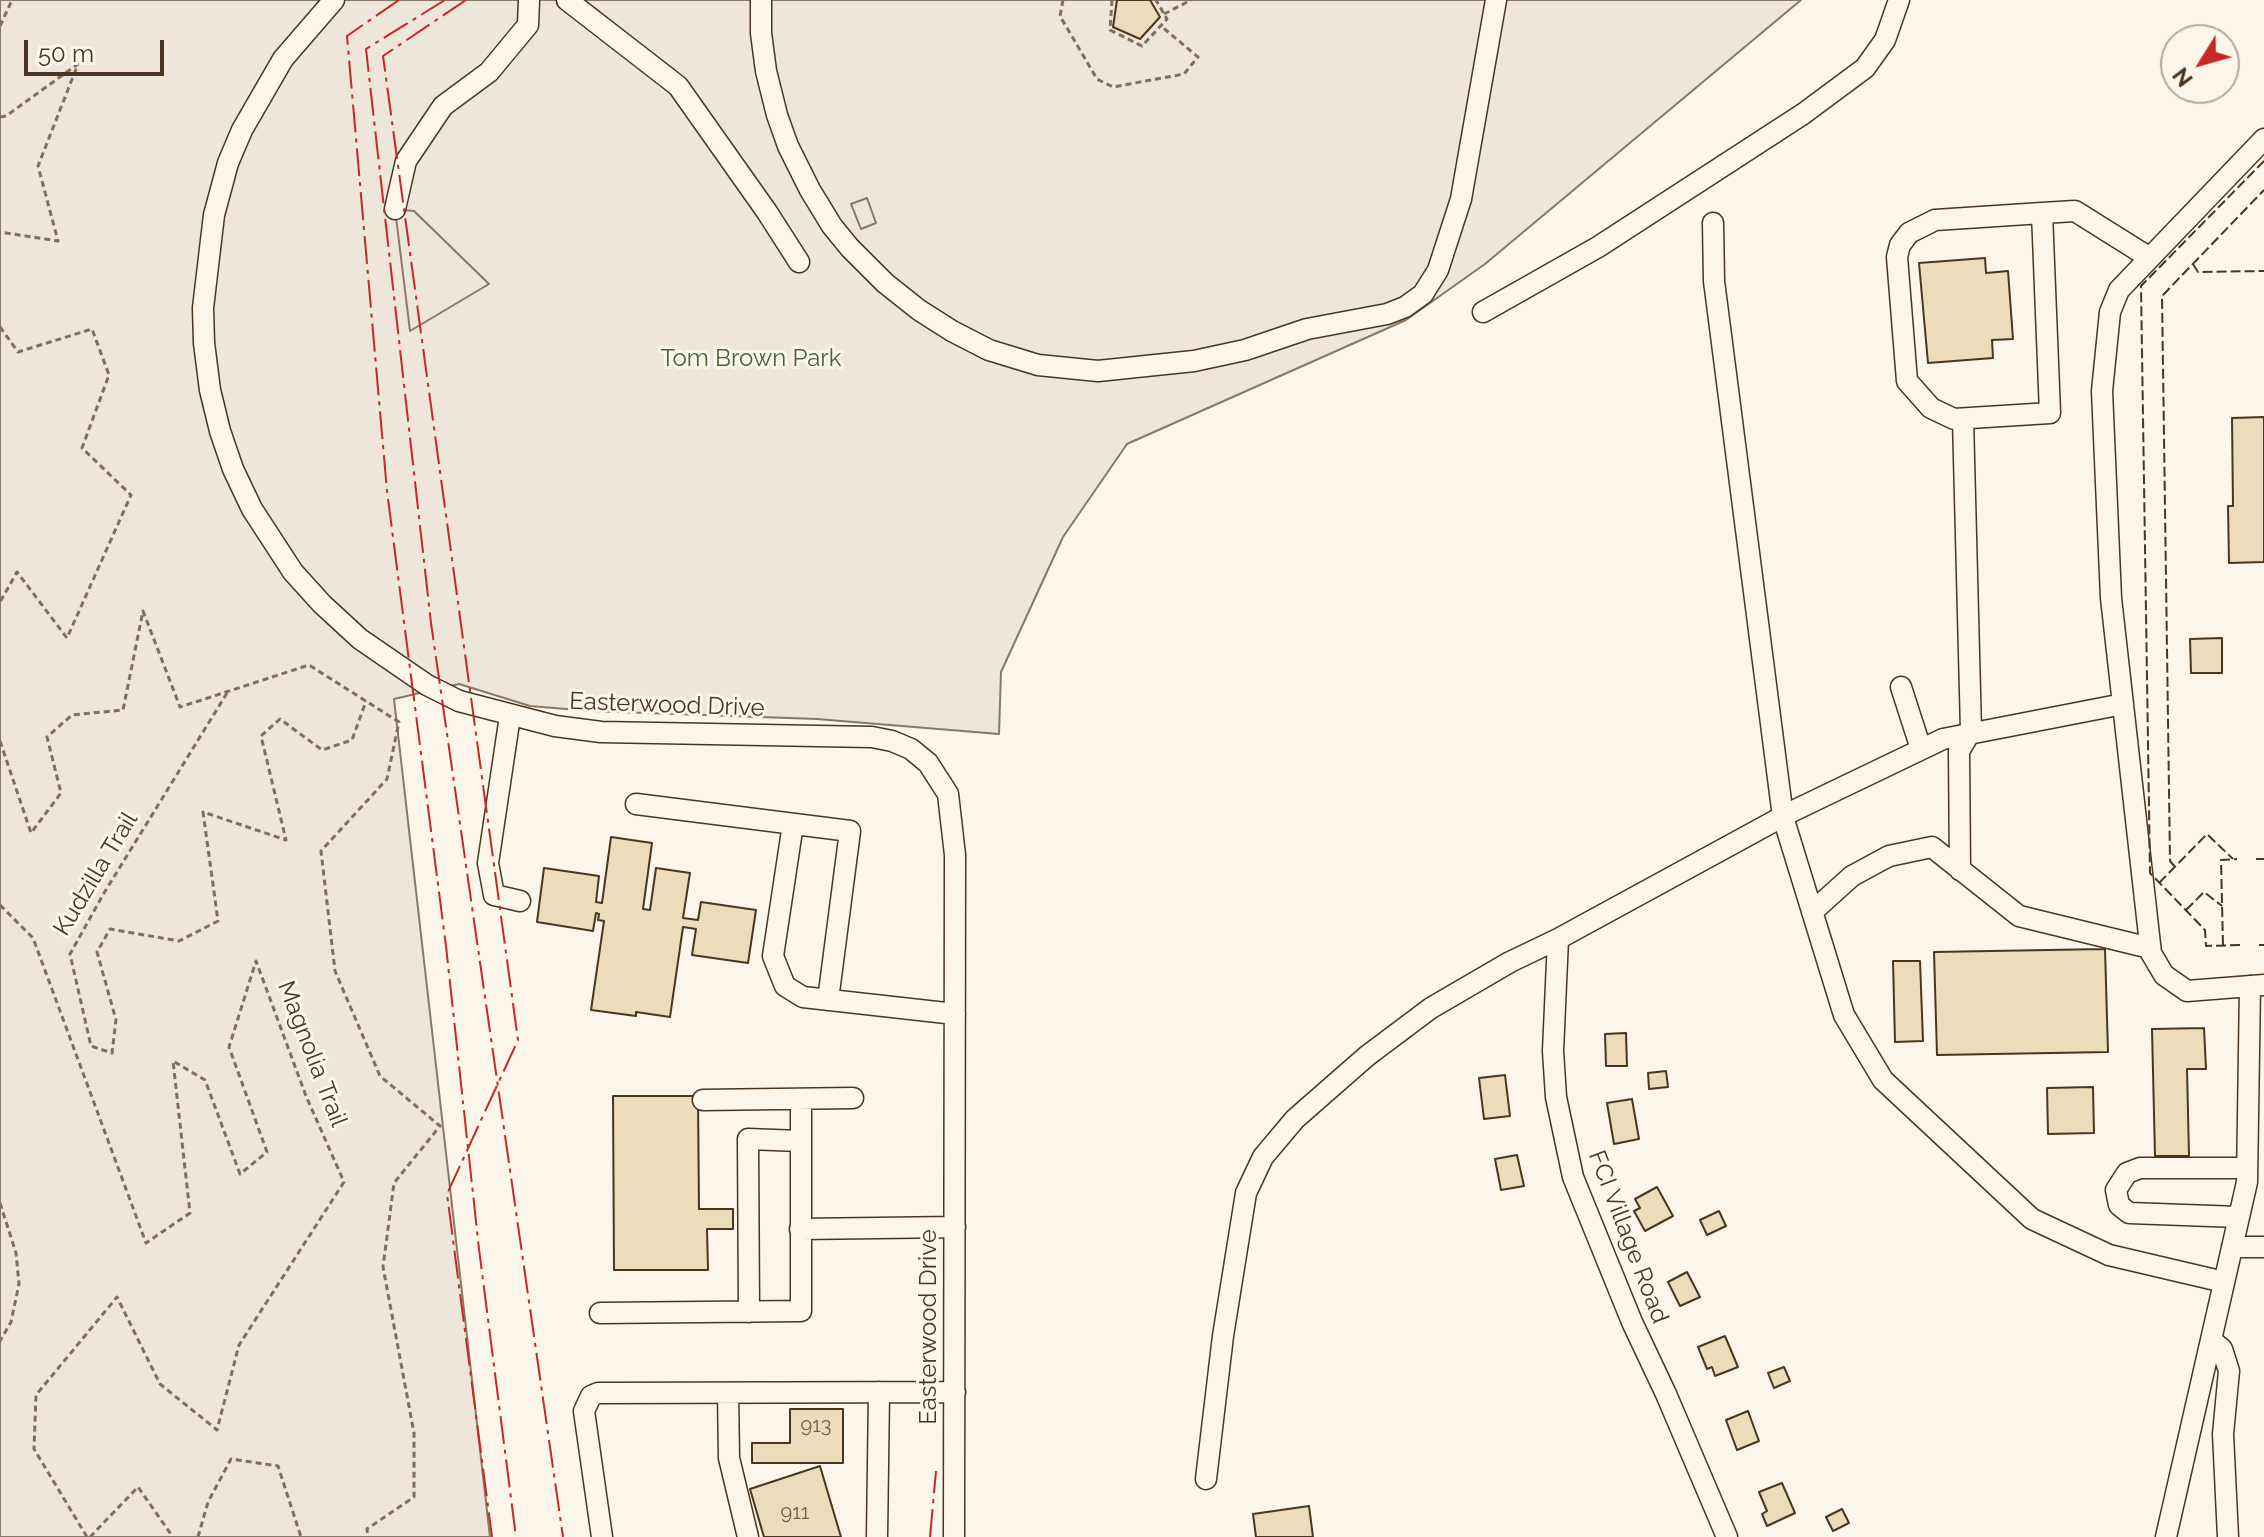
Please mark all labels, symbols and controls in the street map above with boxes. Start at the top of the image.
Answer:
scale bar [28,24,168,74]
north arrow [2160,24,2240,104]
text: 50 m [38,39,94,68]
text: N [2167,63,2198,92]
park label: Tom Brown Park [661,345,841,373]
street label: Easterwood Drive [569,687,765,723]
street label: Kudzilla Trail [48,807,144,941]
street label: Magnolia Trail [271,977,353,1131]
street label: FCI Village Road [1582,1147,1674,1327]
street label: Easterwood Drive [915,1229,943,1425]
house number: 913 [801,1414,831,1438]
house number: 911 [781,1501,809,1525]

